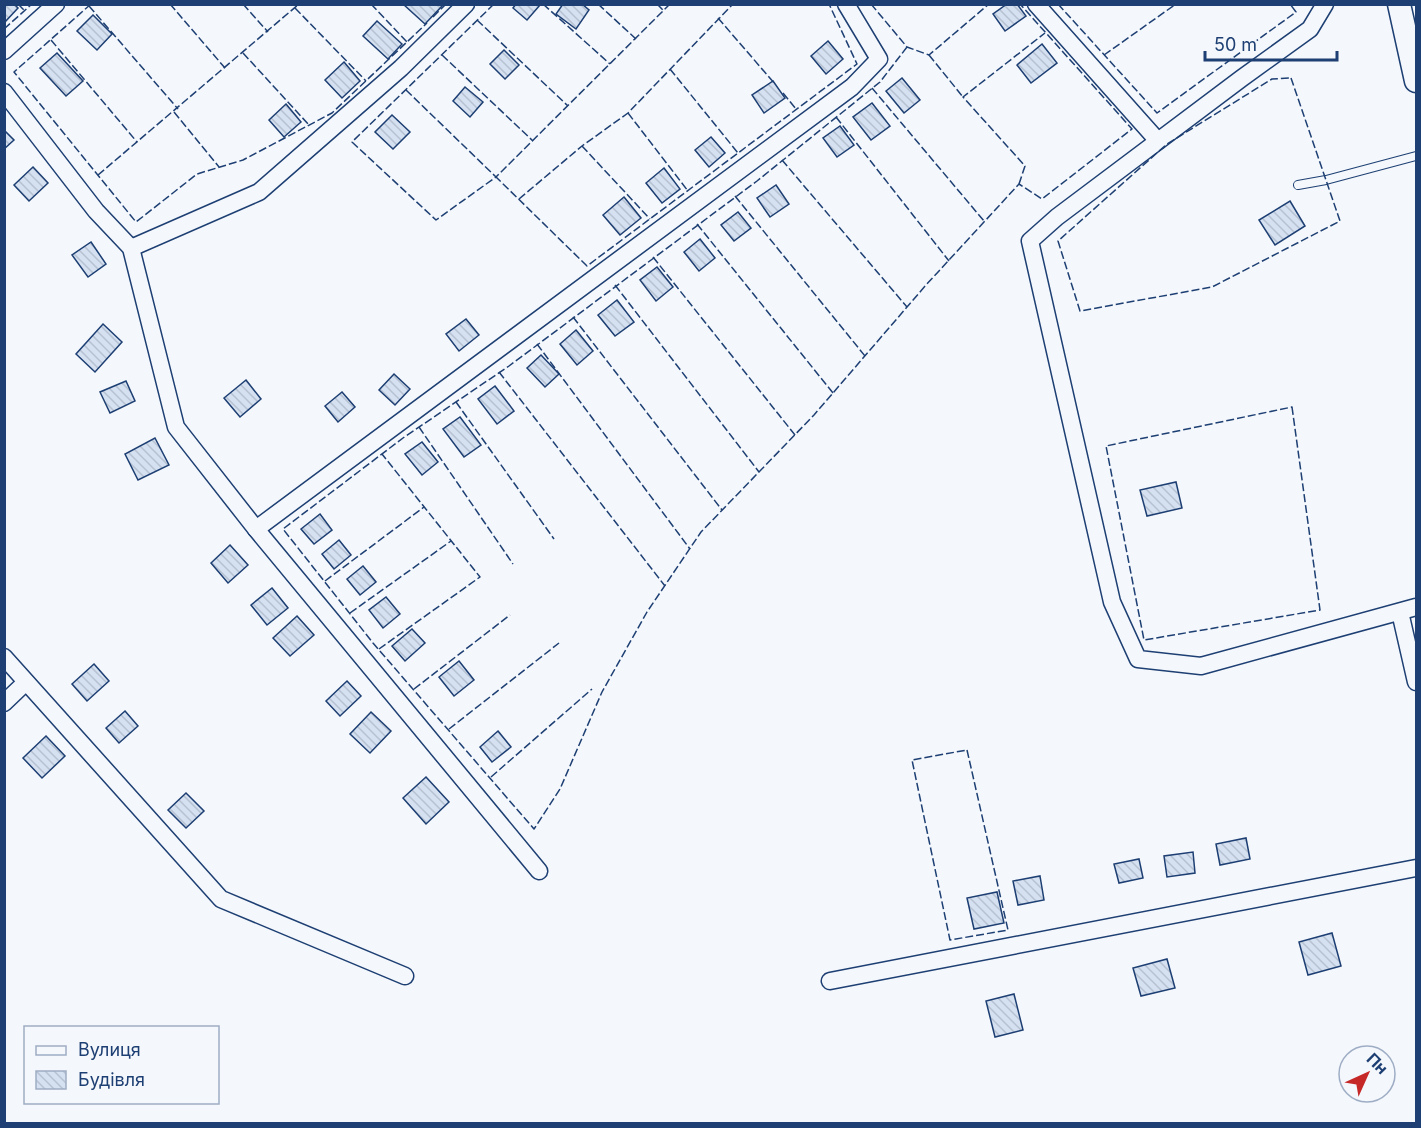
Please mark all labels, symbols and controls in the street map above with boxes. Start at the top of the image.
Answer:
scale bar [1205,24,1337,62]
text: 50 m [1214,34,1257,55]
legend [24,1026,219,1104]
text: Вулиця [78,1039,141,1060]
north arrow [1337,1044,1397,1104]
text: Пн [1363,1049,1392,1078]
text: Будівля [78,1069,145,1090]

